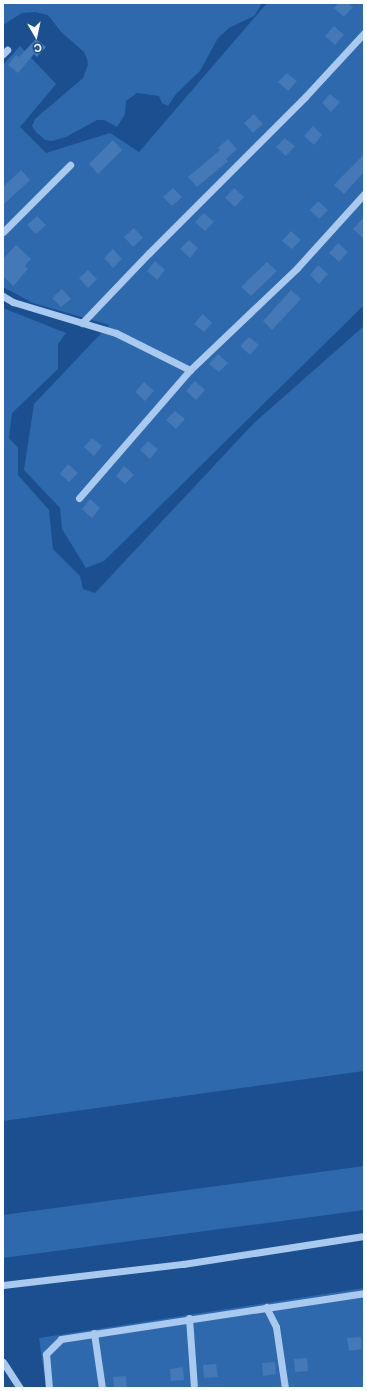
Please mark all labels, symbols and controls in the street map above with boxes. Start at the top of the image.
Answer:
north arrow [16,16,56,56]
text: С [33,40,43,55]

